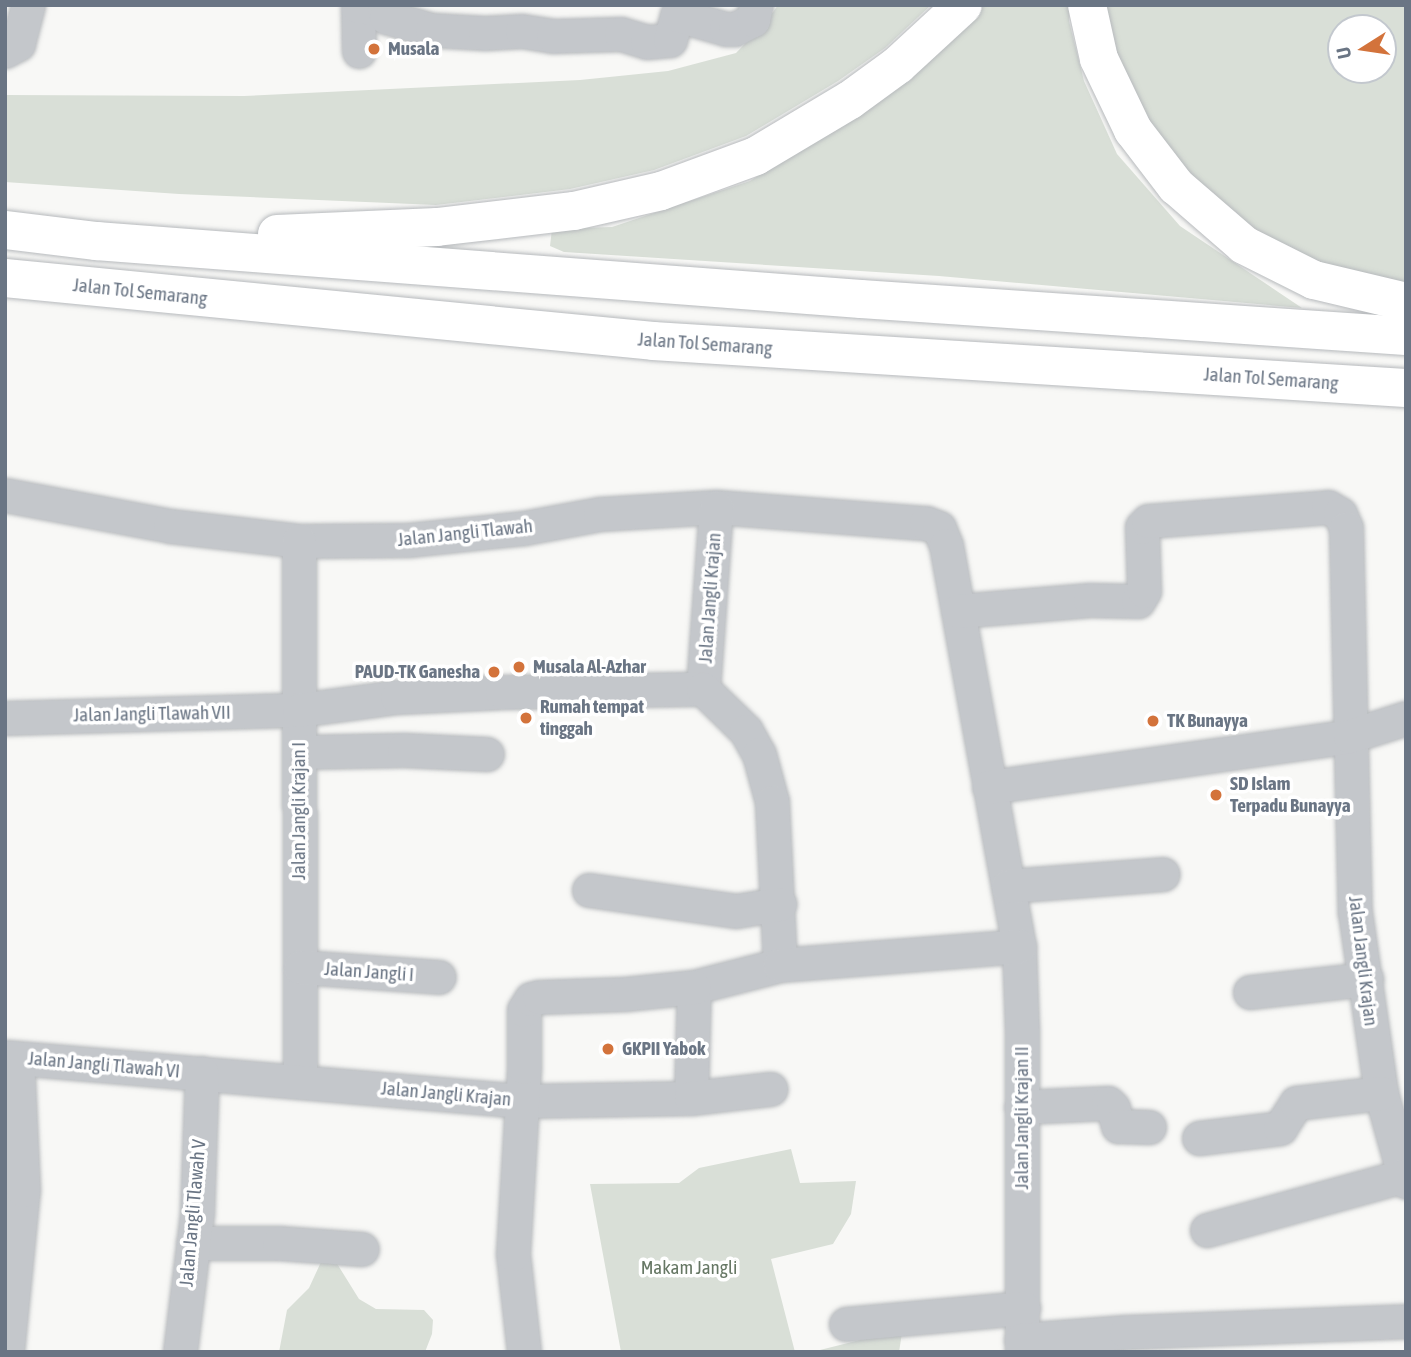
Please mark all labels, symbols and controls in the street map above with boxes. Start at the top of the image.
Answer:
north arrow [1327,14,1397,84]
place label: Musala [388,38,439,60]
marker: Musala [366,41,382,57]
text: U [1331,45,1355,61]
street label: Jalan Tol Semarang [72,274,208,310]
street label: Jalan Tol Semarang [637,328,773,360]
street label: Jalan Tol Semarang [1203,363,1339,395]
street label: Jalan Jangli Tlawah [396,515,534,551]
street label: Jalan Jangli Krajan [694,532,726,664]
place label: Musala Al-Azhar [533,656,646,678]
marker: Musala Al-Azhar [511,659,527,675]
place label: PAUD-TK Ganesha [355,661,480,683]
marker: PAUD-TK Ganesha [486,664,502,680]
place label: Rumah tempat tinggah [540,696,644,740]
street label: Jalan Jangli Tlawah VII [73,701,231,727]
marker: Rumah tempat tinggah [518,710,534,726]
place label: TK Bunayya [1167,710,1248,732]
marker: TK Bunayya [1145,713,1161,729]
street label: Jalan Jangli Krajan I [288,742,310,880]
place label: SD Islam Terpadu Bunayya [1230,773,1351,817]
marker: SD Islam Terpadu Bunayya [1208,787,1224,803]
street label: Jalan Jangli Krajan [1344,895,1382,1027]
street label: Jalan Jangli I [323,957,415,987]
place label: GKPII Yabok [622,1038,705,1060]
marker: GKPII Yabok [600,1041,616,1057]
street label: Jalan Jangli Tlawah VI [27,1047,181,1083]
street label: Jalan Jangli Krajan II [1011,1047,1033,1189]
street label: Jalan Jangli Krajan [380,1077,512,1111]
street label: Jalan Jangli Tlawah V [175,1138,211,1288]
park label: Makam Jangli [641,1257,737,1279]

